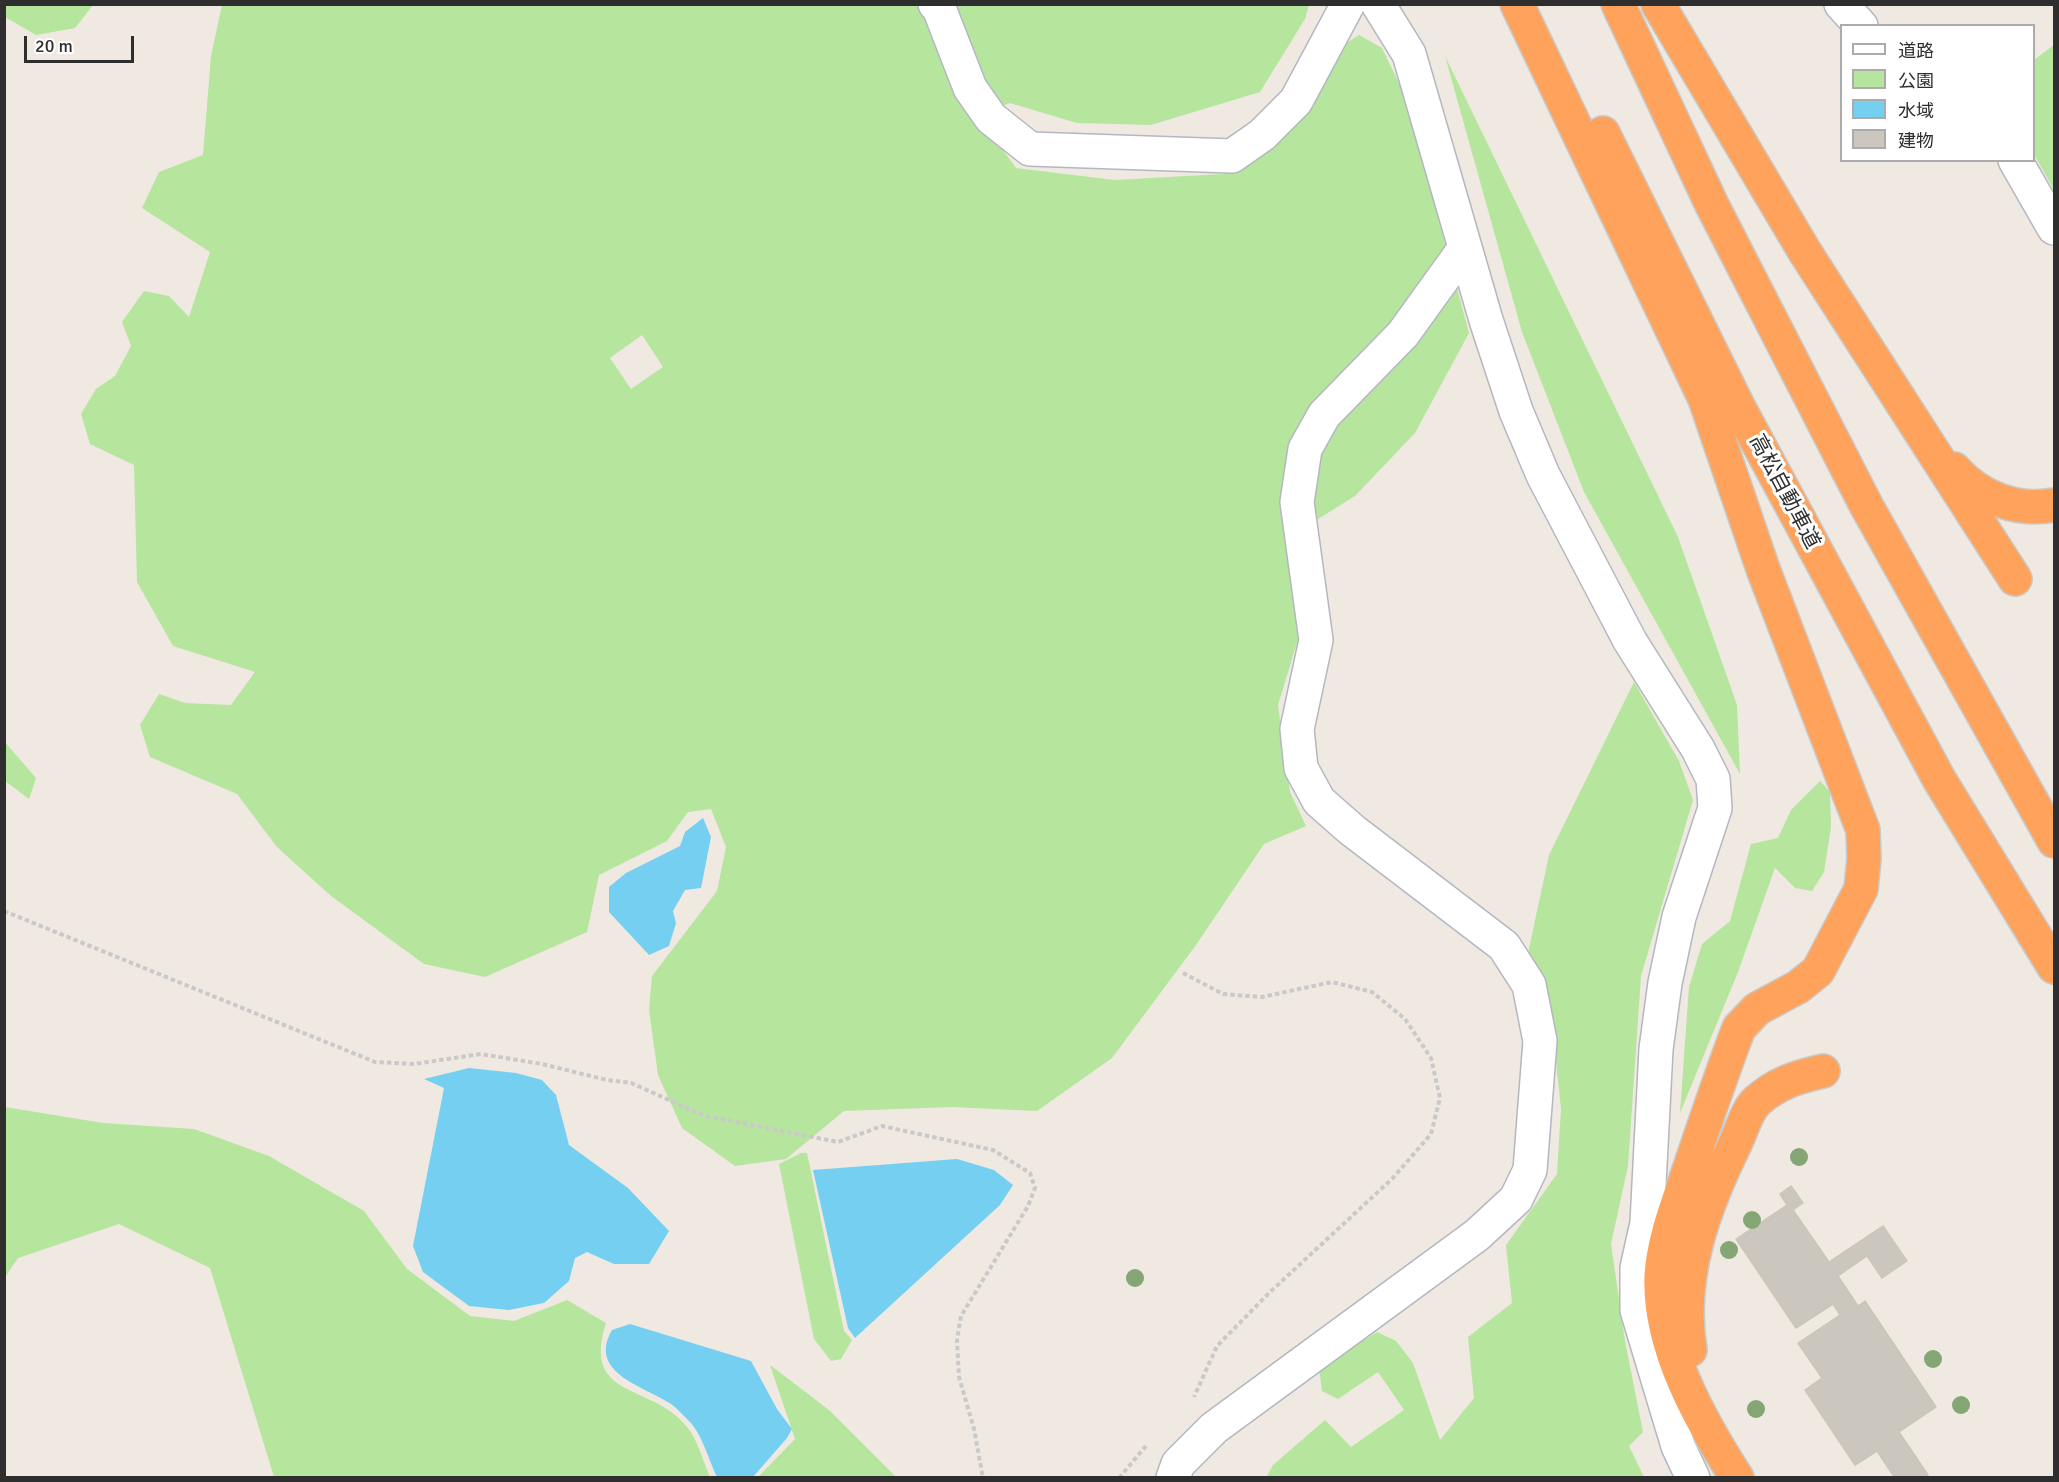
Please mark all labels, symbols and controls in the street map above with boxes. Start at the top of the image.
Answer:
scale bar [27,24,136,62]
legend [1840,24,2035,162]
text: 20 m [35,35,73,57]
text: 道路 [1898,40,1934,62]
text: 公園 [1898,70,1934,92]
text: 水域 [1898,100,1934,122]
text: 建物 [1898,130,1934,152]
street label: 高松自動車道 [1743,430,1825,554]

